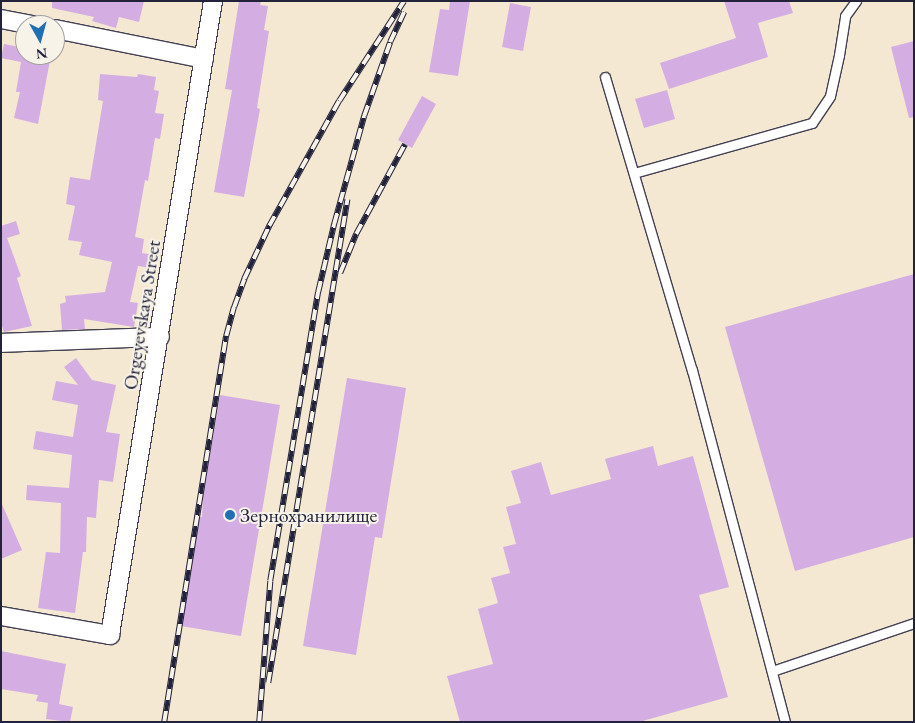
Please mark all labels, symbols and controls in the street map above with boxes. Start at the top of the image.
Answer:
north arrow [15,15,65,65]
text: N [35,44,48,64]
street label: Orgeyevskaya Street [118,238,166,392]
place label: Зернохранилище [240,503,377,527]
marker: Зернохранилище [224,509,236,521]

